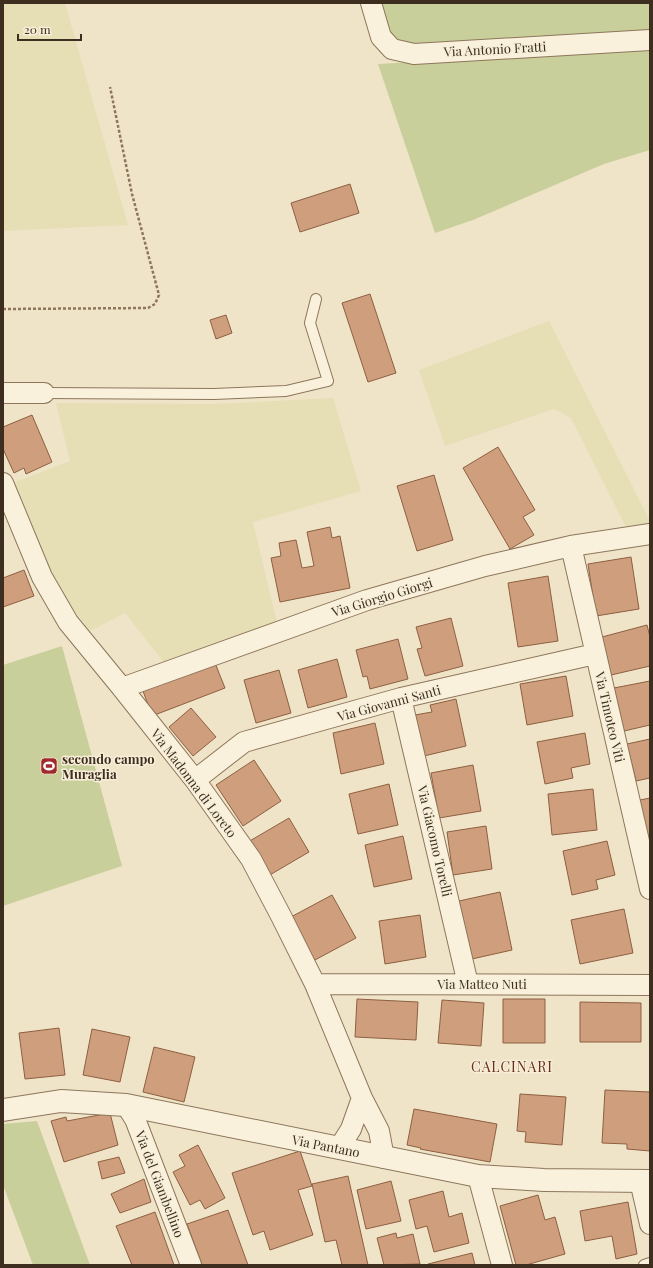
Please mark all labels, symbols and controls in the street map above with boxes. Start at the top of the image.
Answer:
scale bar [18,16,81,42]
text: 20 m [24,21,51,37]
street label: Via Antonio Fratti [442,37,547,60]
street label: Via Giorgio Giorgi [328,573,435,620]
street label: Via Timoteo Viti [592,669,629,764]
street label: Via Giovanni Santi [334,681,443,725]
street label: Via Madonna di Loreto [147,724,241,840]
place label: secondo campo Muraglia [62,750,155,782]
sports icon: secondo campo Muraglia [39,756,59,776]
street label: Via Giacomo Torelli [414,783,457,898]
street label: Via Matteo Nuti [436,975,527,992]
district label: CALCINARI [471,1057,553,1076]
street label: Via del Giambellino [132,1127,189,1240]
street label: Via Pantano [290,1130,362,1160]

